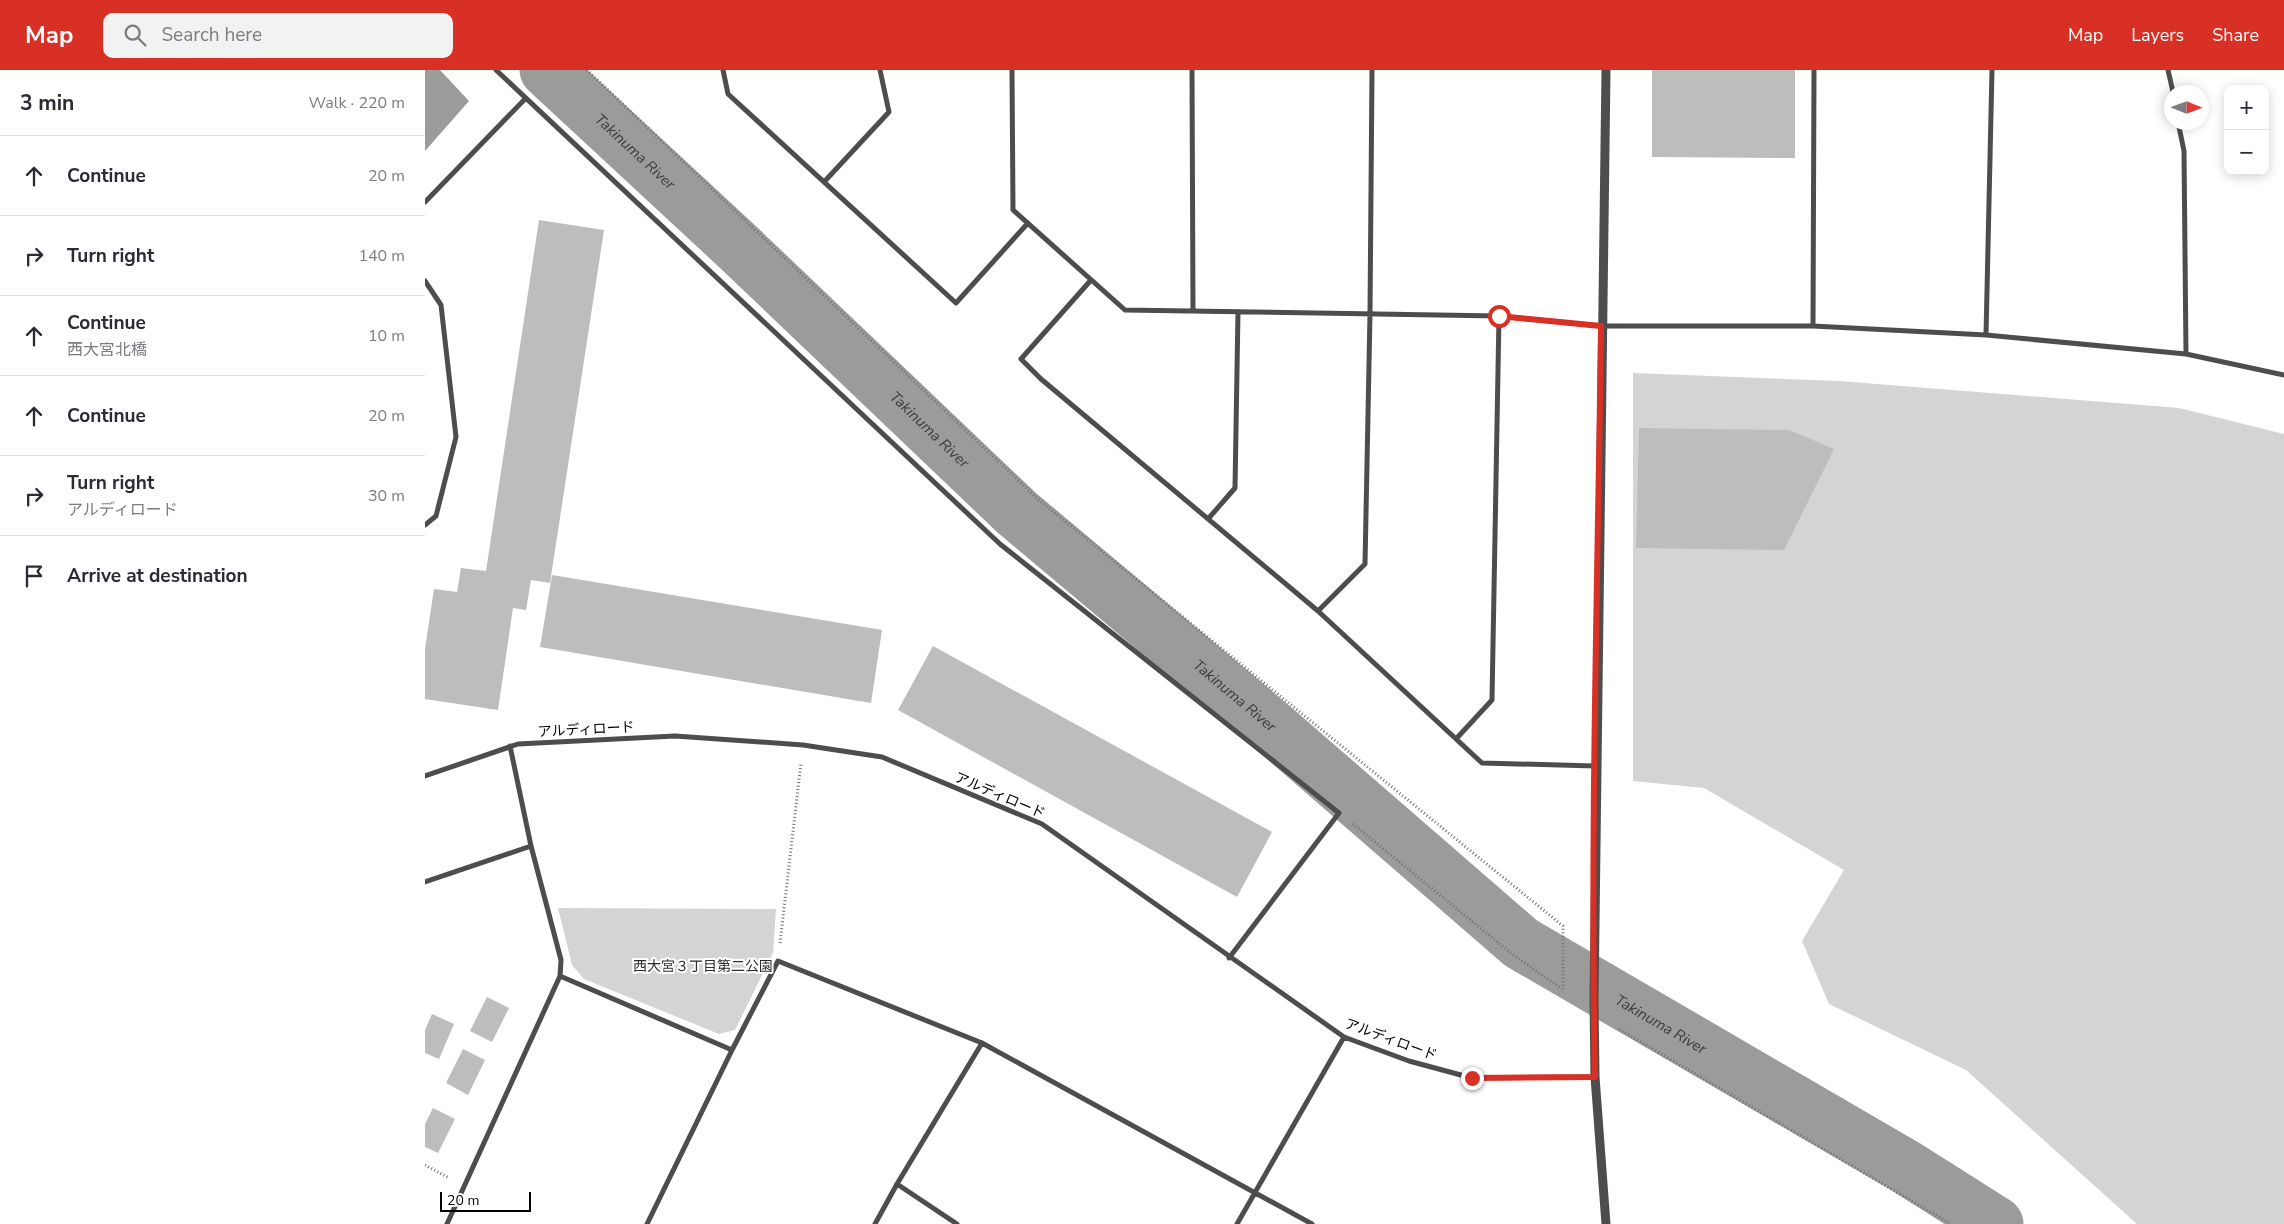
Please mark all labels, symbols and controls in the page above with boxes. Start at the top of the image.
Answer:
search box [103,13,453,58]
text: Map [25,19,73,51]
icon: search [121,21,149,49]
text: Search here [161,22,262,48]
text: Map [2068,23,2103,47]
text: Layers [2131,23,2184,47]
text: Share [2212,23,2259,47]
north arrow [2164,85,2209,130]
map controls [2224,85,2269,175]
button: + [2224,85,2269,130]
text: 3 min [20,89,74,117]
text: Walk · 220 m [309,92,405,114]
water label: Takinuma River [590,109,680,194]
button: − [2224,130,2269,175]
icon: ahead [20,162,48,190]
text: Continue [67,163,146,189]
text: 20 m [368,165,405,187]
icon: right [20,242,48,270]
text: Turn right [67,243,154,269]
text: 140 m [358,245,405,267]
route start [1488,305,1511,328]
text: Continue [67,310,146,336]
icon: ahead [20,322,48,350]
text: 10 m [368,325,405,347]
text: 西大宮北橋 [67,339,147,361]
water label: Takinuma River [885,387,974,473]
icon: ahead [20,402,48,430]
text: Continue [67,403,146,429]
text: 20 m [368,405,405,427]
text: Turn right [67,470,154,496]
icon: right [20,482,48,510]
text: 30 m [368,485,405,507]
text: アルディロード [67,499,178,521]
icon: arrive [20,562,48,590]
text: Arrive at destination [67,563,248,589]
water label: Takinuma River [1189,655,1281,737]
street label: アルディロード [537,717,635,742]
street label: アルディロード [951,768,1048,823]
park label: 西大宮３丁目第二公園 [633,957,773,976]
water label: Takinuma River [1611,990,1711,1059]
street label: アルディロード [1342,1014,1440,1065]
route end [1461,1067,1484,1090]
scale bar [440,1189,531,1212]
text: 20 m [447,1191,479,1210]

